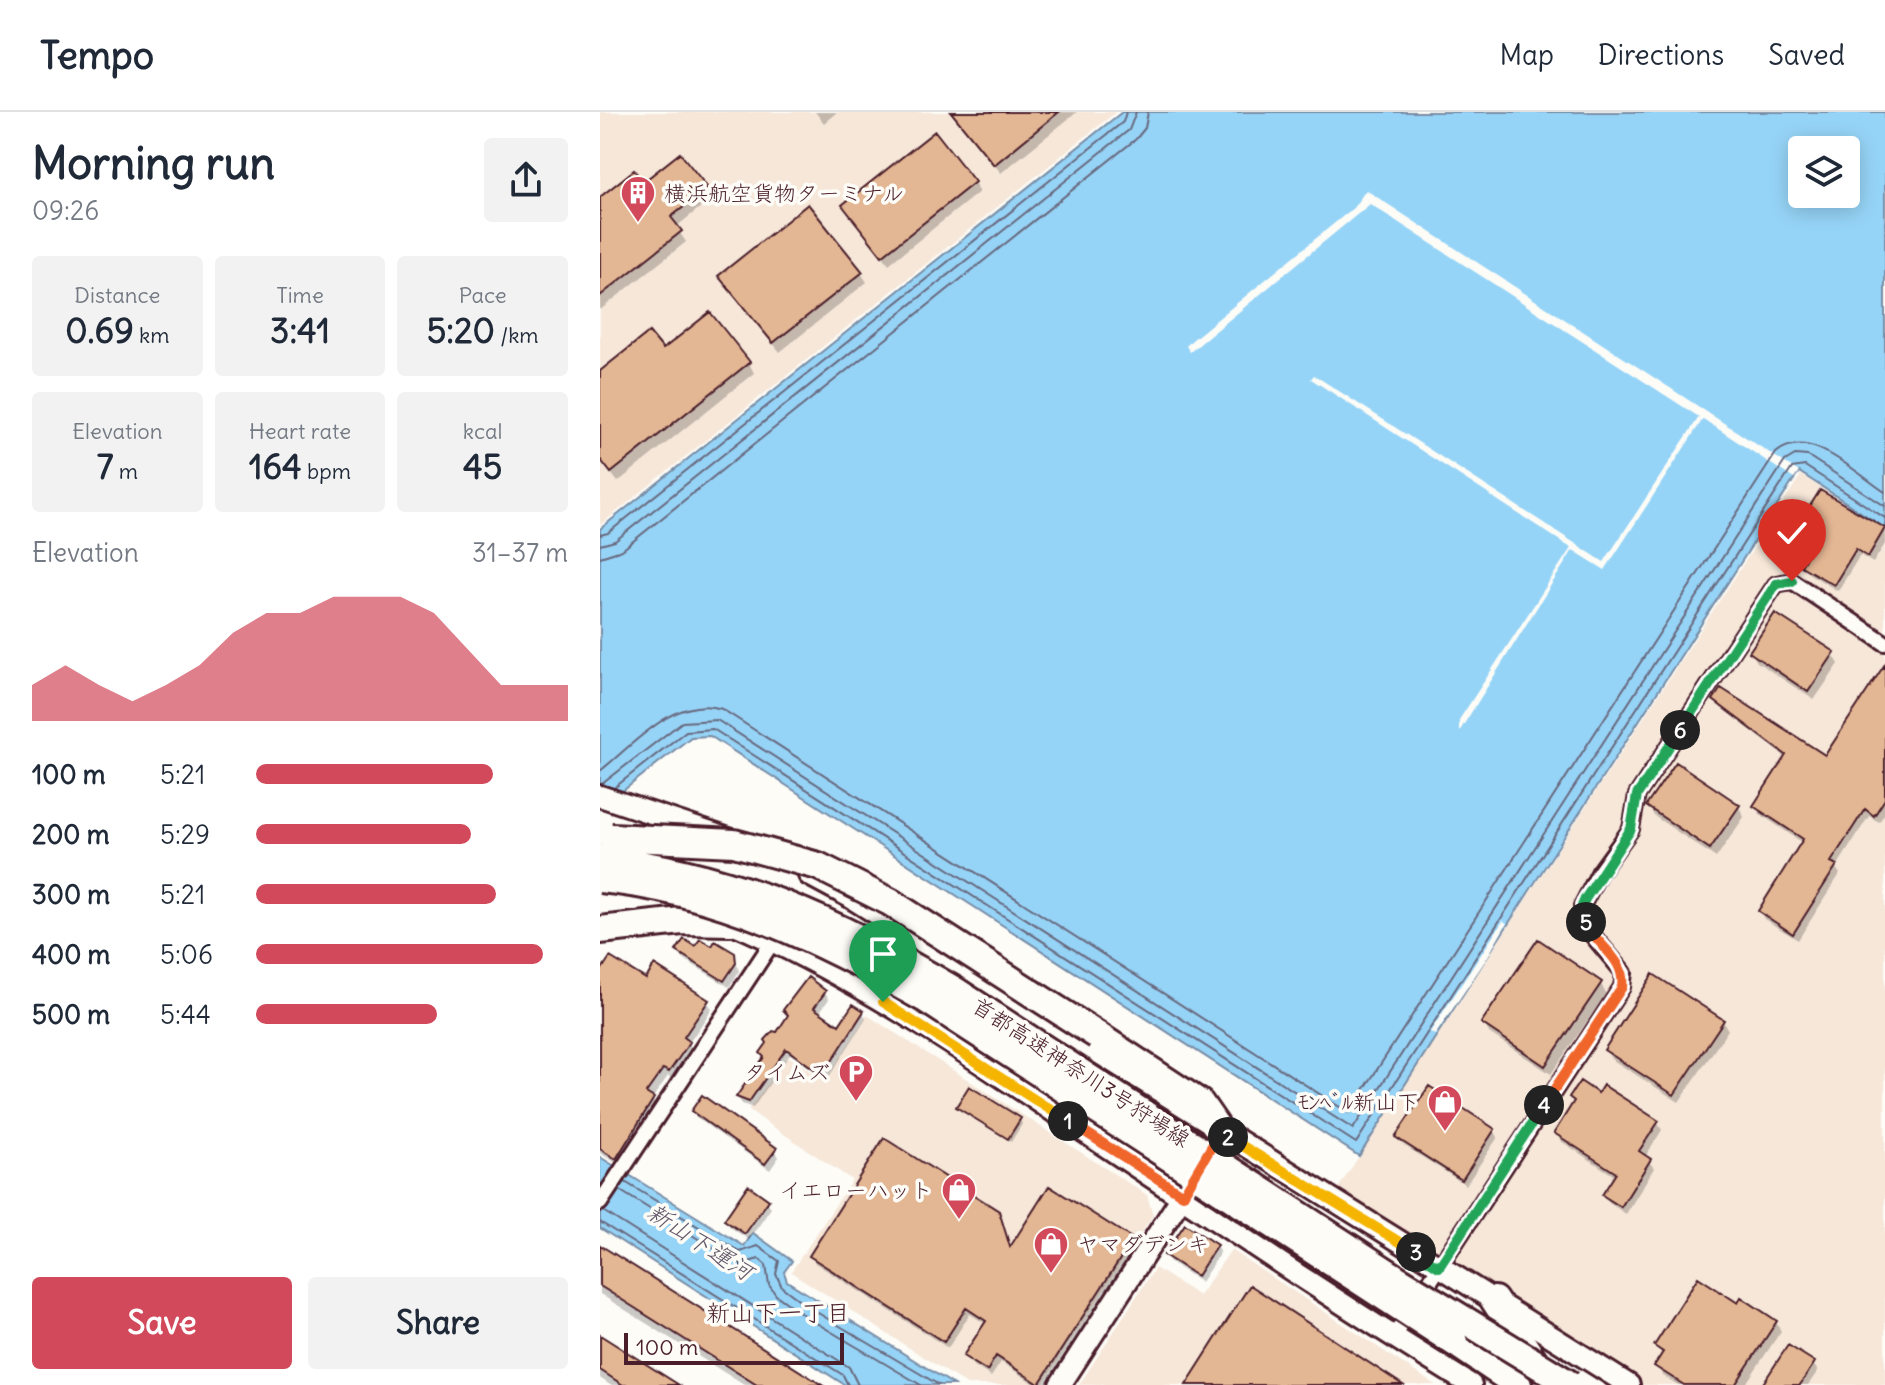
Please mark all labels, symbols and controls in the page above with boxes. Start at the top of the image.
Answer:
text: Tempo [40,32,154,79]
text: Map [1499,37,1554,73]
text: Directions [1598,37,1724,73]
text: Saved [1768,37,1845,73]
text: Morning run [32,136,275,191]
map controls [1788,136,1860,208]
button: layers [1788,136,1860,208]
button: share [484,138,568,222]
building icon: 横浜航空貨物ターミナル [619,174,657,224]
place label: 横浜航空貨物ターミナル [664,179,904,207]
text: 09:26 [32,194,99,227]
text: Distance [74,281,160,309]
text: Time [276,281,324,309]
text: Pace [459,281,507,309]
text: 0.69 [65,309,134,352]
text: 3:41 [270,309,330,352]
text: 5:20 [427,309,495,352]
text: km [134,321,170,349]
text: /km [495,321,539,349]
text: Elevation [72,417,162,445]
text: Heart rate [249,417,351,445]
text: kcal [463,417,502,445]
text: 7 [97,445,113,488]
text: 164 [249,445,302,488]
text: 45 [463,445,502,488]
text: m [113,457,138,485]
text: bpm [302,457,351,485]
pin [1758,499,1826,581]
icon: check [1770,511,1814,555]
text: Elevation [32,536,139,569]
text: 31–37 m [472,536,568,569]
pin: 6 [1660,710,1700,750]
text: 6 [1674,716,1686,744]
text: 100 m [32,758,106,791]
text: 5:21 [160,758,205,791]
text: 200 m [32,818,109,851]
text: 5:29 [160,818,210,851]
text: 300 m [32,878,110,911]
text: 5:21 [160,878,205,911]
pin: 5 [1566,902,1606,942]
text: 5 [1580,908,1592,936]
pin [849,920,917,1002]
icon: arrive [861,932,905,976]
text: 400 m [32,938,110,971]
text: 5:06 [160,938,213,971]
street label: 首都高速神奈川3号狩場線 [967,991,1195,1153]
text: 500 m [32,998,110,1031]
text: 5:44 [160,998,211,1031]
parking icon: タイムズ [837,1053,875,1103]
place label: タイムズ [744,1058,830,1086]
shop icon: ﾓﾝﾍﾞﾙ新山下 [1426,1083,1464,1133]
pin: 4 [1524,1085,1564,1125]
place label: ﾓﾝﾍﾞﾙ新山下 [1298,1088,1419,1116]
text: 4 [1538,1091,1550,1119]
pin: 1 [1048,1101,1088,1141]
text: 1 [1064,1107,1072,1135]
pin: 2 [1208,1117,1248,1157]
text: 2 [1222,1123,1234,1151]
shop icon: イエローハット [940,1171,978,1221]
place label: イエローハット [779,1176,933,1204]
water label: 新山下運河 [642,1196,762,1288]
shop icon: ヤマダデンキ [1032,1225,1070,1275]
place label: ヤマダデンキ [1077,1230,1209,1258]
pin: 3 [1396,1232,1436,1272]
text: 3 [1410,1238,1422,1266]
button: Save [32,1277,292,1369]
button: Share [308,1277,568,1369]
district label: 新山下一丁目 [706,1297,850,1327]
scale bar [624,1329,844,1365]
text: 100 m [636,1333,698,1361]

